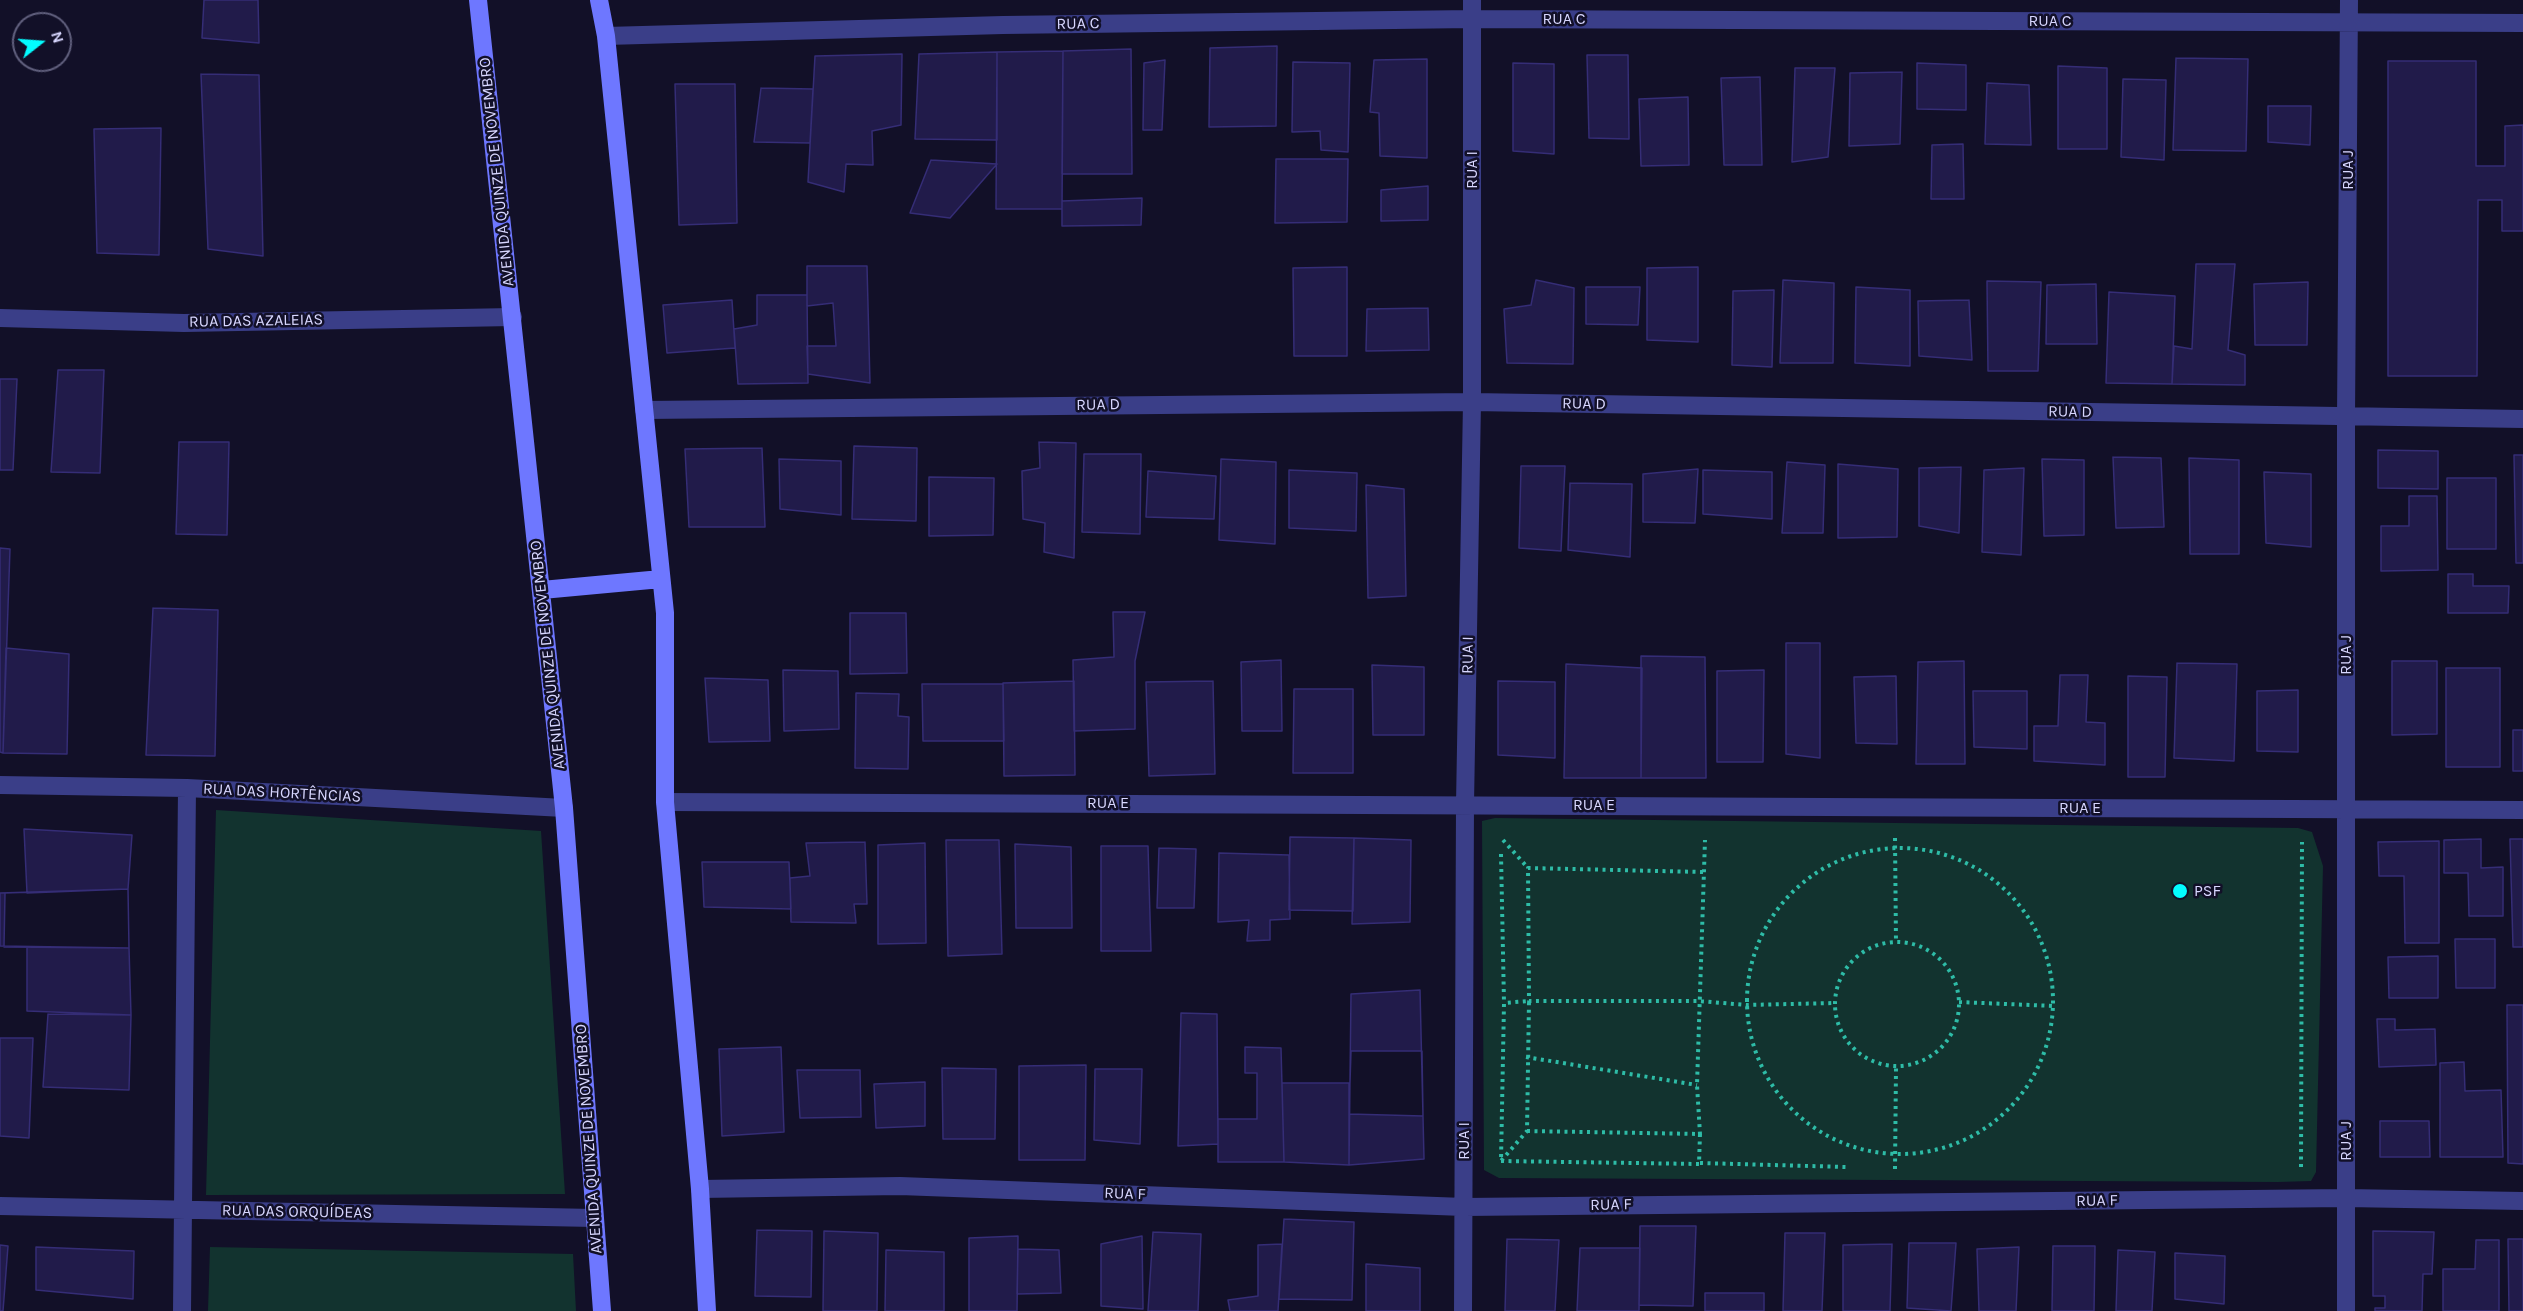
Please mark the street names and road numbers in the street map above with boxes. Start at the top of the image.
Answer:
street label: RUA C [1542,9,1586,29]
street label: RUA C [2028,11,2072,31]
street label: RUA C [1056,14,1100,34]
street label: AVENIDA QUINZE DE NOVEMBRO [475,56,519,288]
street label: RUA J [2338,150,2358,190]
street label: RUA I [1462,151,1482,189]
street label: RUA DAS AZALEIAS [189,310,323,332]
street label: RUA D [1562,394,1606,414]
street label: RUA D [1076,395,1120,415]
street label: RUA D [2048,402,2092,422]
street label: AVENIDA QUINZE DE NOVEMBRO [526,539,570,771]
street label: RUA J [2336,635,2356,675]
street label: RUA I [1458,636,1478,674]
street label: RUA DAS HORTÊNCIAS [202,779,362,807]
street label: RUA E [1087,793,1129,813]
street label: RUA E [1573,795,1615,815]
street label: RUA E [2059,798,2101,818]
street label: AVENIDA QUINZE DE NOVEMBRO [571,1023,607,1255]
street label: RUA J [2336,1121,2356,1161]
street label: RUA I [1454,1122,1474,1160]
street label: RUA F [1104,1184,1146,1204]
street label: RUA F [2076,1191,2118,1211]
street label: RUA F [1590,1195,1632,1215]
street label: RUA DAS ORQUÍDEAS [222,1201,372,1223]

